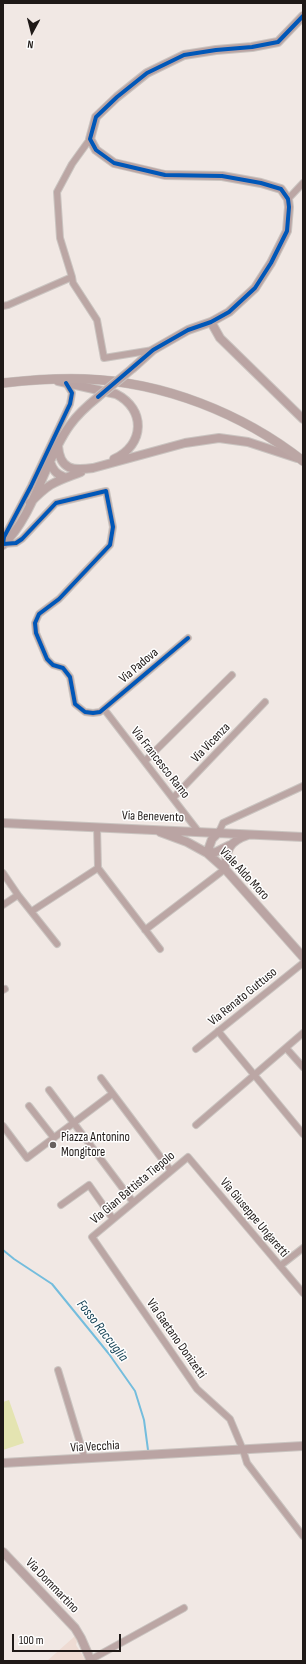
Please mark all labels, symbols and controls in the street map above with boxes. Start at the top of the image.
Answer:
north arrow [12,12,52,52]
text: N [27,38,34,51]
street label: Via Padova [116,645,162,687]
street label: Via Vicenza [188,720,234,766]
street label: Via Francesco Ramo [127,724,193,802]
street label: Via Benevento [122,808,184,826]
street label: Viale Aldo Moro [216,845,272,903]
street label: Via Renato Guttuso [206,965,280,1029]
place label: Piazza Antonino Mongitore [61,1130,130,1161]
marker: Piazza Antonino Mongitore [48,1140,58,1150]
street label: Via Gian Battista Tiepolo [88,1148,178,1228]
street label: Via Giuseppe Ungaretti [216,1175,292,1261]
street label: Via Gaetano Donizetti [143,1296,209,1382]
water label: Fosso Raccuglia [73,1297,131,1365]
street label: Via Vecchia [70,1438,120,1456]
street label: Via Dommartino [22,1555,82,1617]
scale bar [14,1626,123,1652]
text: 100 m [19,1633,44,1648]

